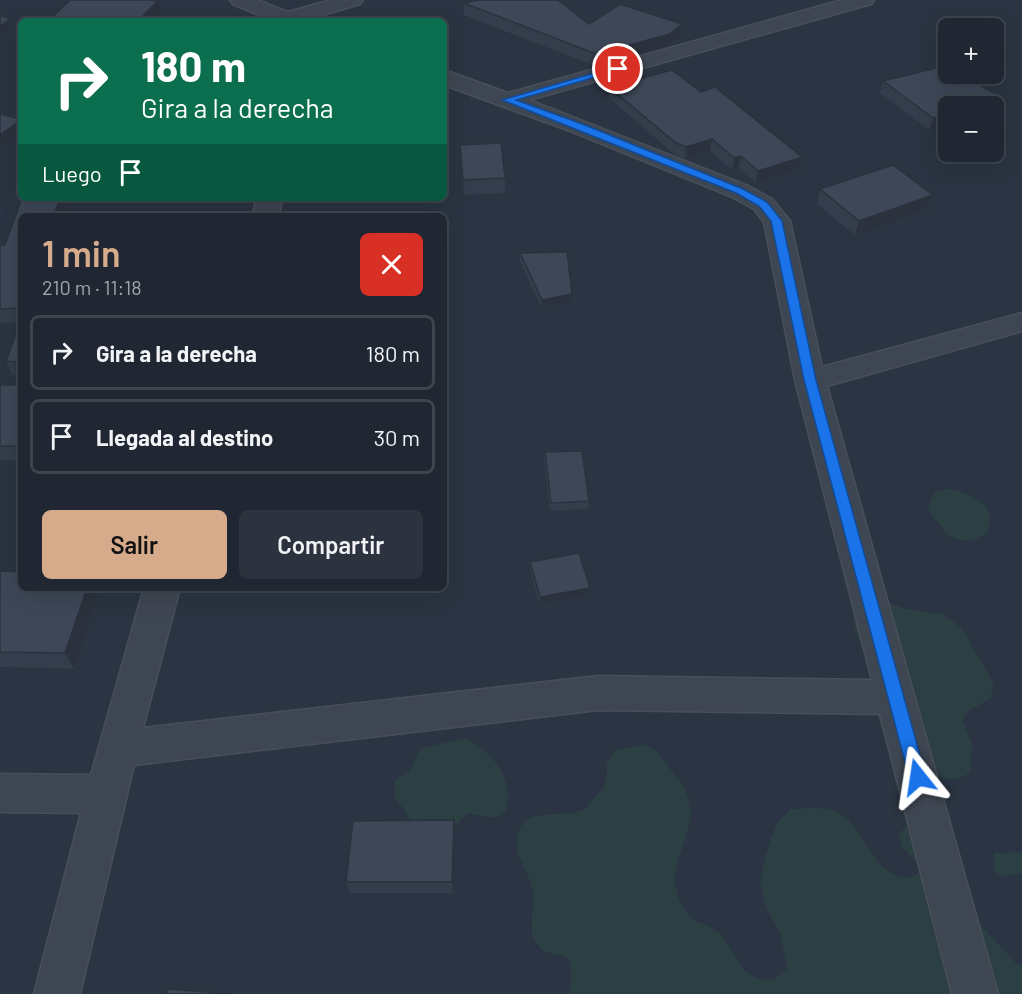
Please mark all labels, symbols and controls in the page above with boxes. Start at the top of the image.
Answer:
map controls [938,18,1004,162]
button: + [938,18,1004,84]
text: 180 m [141,40,246,90]
icon: right [42,42,120,120]
pin [592,43,643,94]
icon: arrive [601,52,634,85]
text: Gira a la derecha [141,91,334,123]
button: − [938,96,1004,162]
icon: arrive [114,156,147,189]
text: Luego [42,160,102,186]
text: 1 min [42,231,121,274]
button: close [360,233,423,296]
text: 210 m · 11:18 [42,275,142,299]
icon: right [45,336,78,369]
text: Gira a la derecha [96,340,257,366]
text: 180 m [366,340,420,366]
icon: arrive [45,420,78,453]
text: Llegada al destino [96,424,273,450]
text: 30 m [374,424,420,450]
button: Salir [42,510,227,579]
button: Compartir [239,510,423,579]
position arrow [886,745,950,809]

